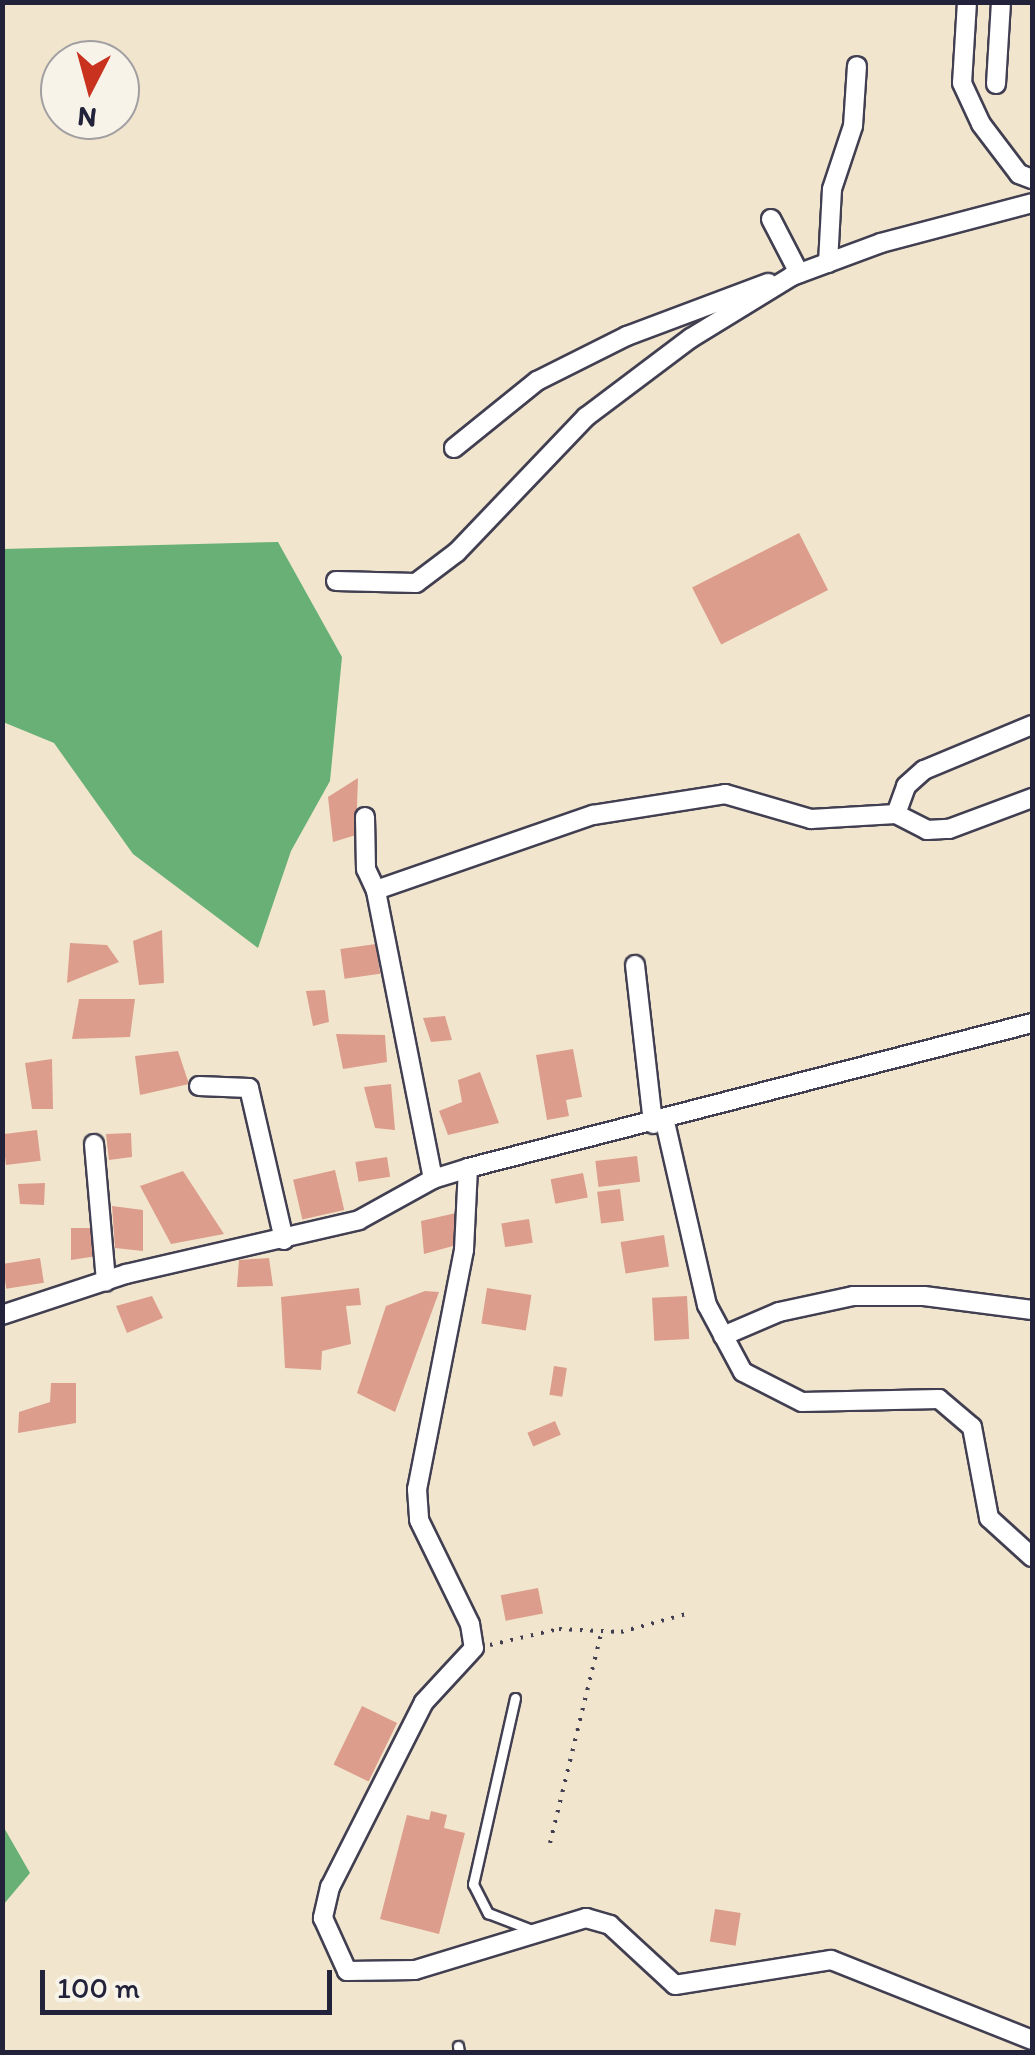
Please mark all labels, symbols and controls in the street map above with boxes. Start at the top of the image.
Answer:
north arrow [40,40,140,140]
text: N [76,100,98,136]
scale bar [45,1950,338,2012]
text: 100 m [57,1969,140,2006]

